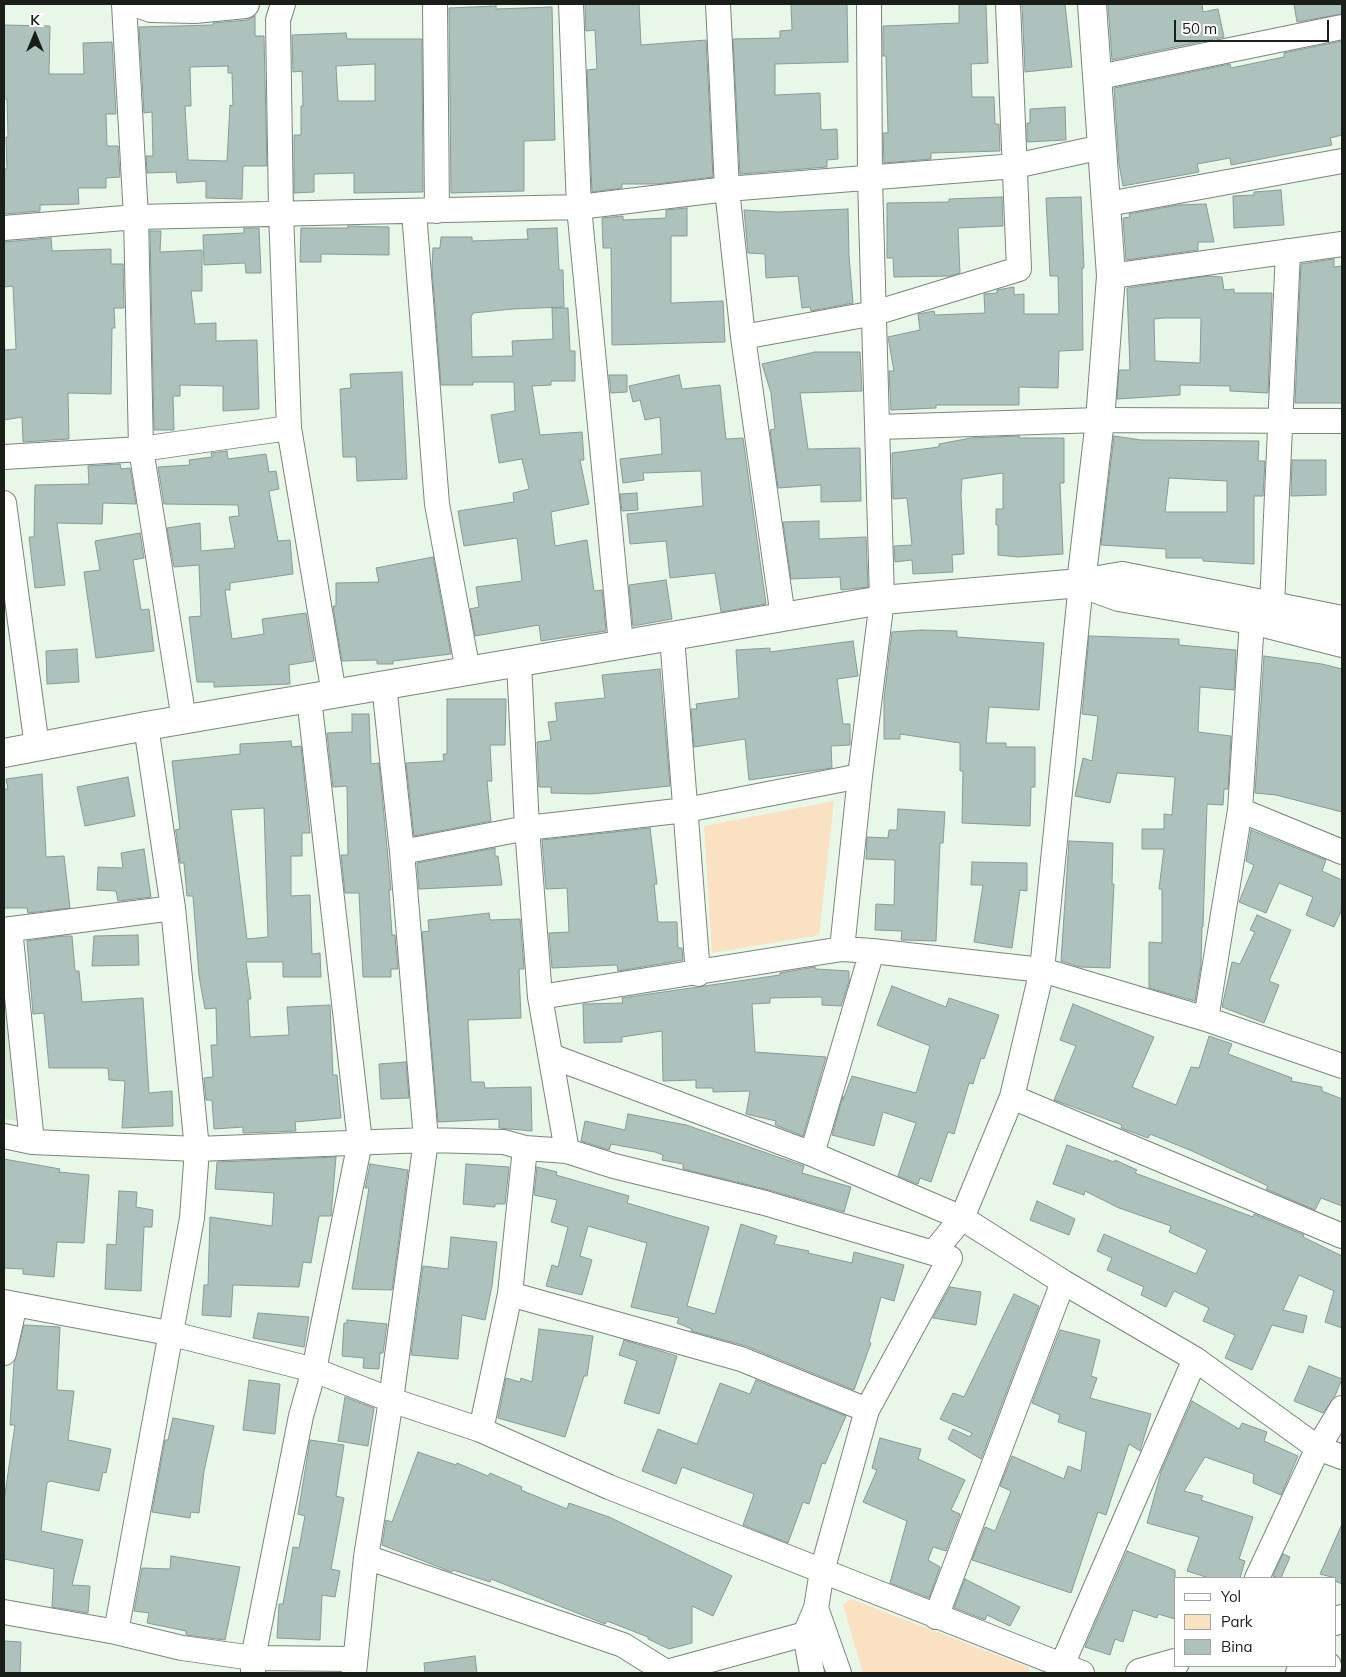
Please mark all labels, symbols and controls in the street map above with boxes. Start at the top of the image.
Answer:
north arrow [10,10,60,60]
scale bar [1176,10,1331,42]
text: K [30,11,40,29]
text: 50 m [1182,19,1217,38]
legend [1174,1577,1336,1667]
text: Yol [1221,1587,1241,1606]
text: Park [1221,1612,1253,1631]
text: Bina [1221,1637,1253,1656]

